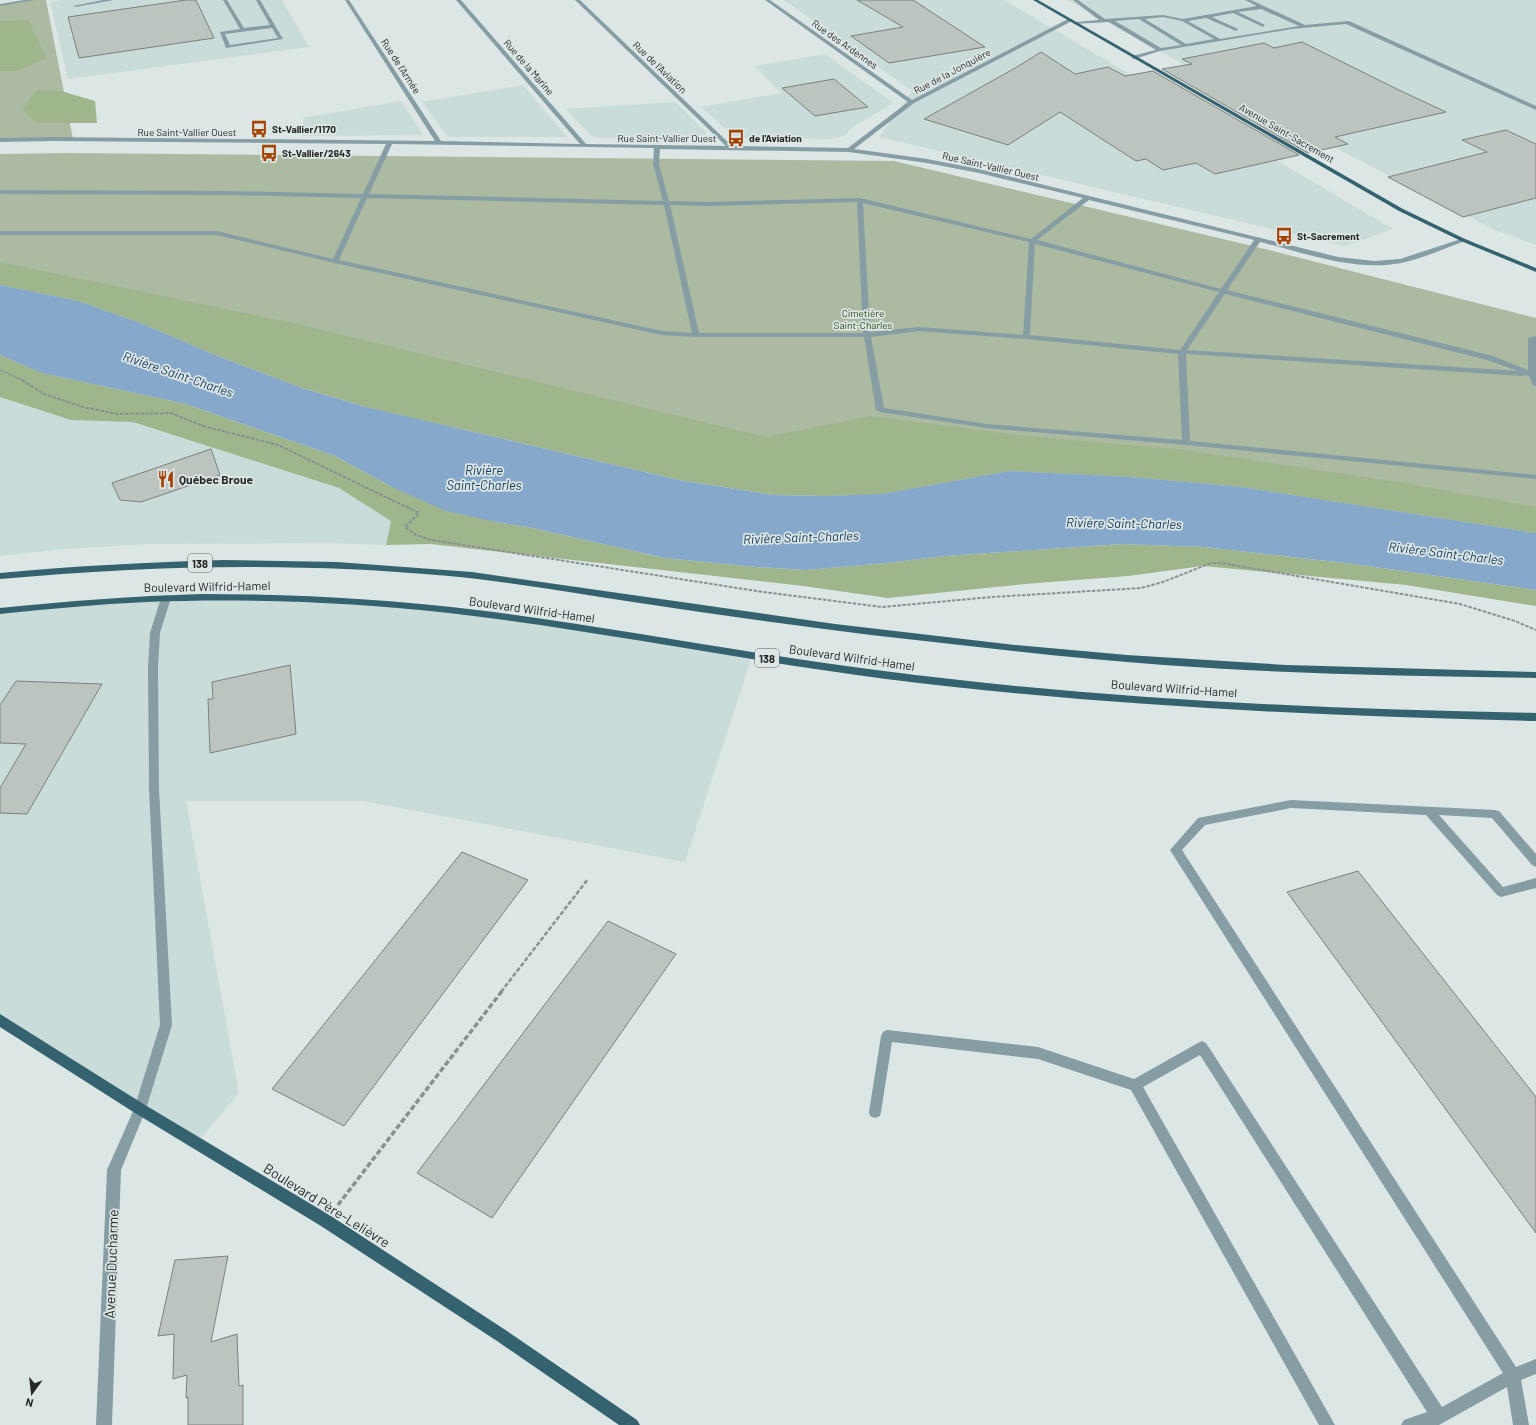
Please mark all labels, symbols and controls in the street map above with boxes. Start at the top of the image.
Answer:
street label: Rue des Ardennes [810,17,880,71]
street label: Rue de l'Armée [379,36,423,96]
street label: Rue de la Marine [501,37,557,97]
street label: Rue de l'Aviation [631,38,689,96]
street label: Rue de la Jonquière [912,46,992,96]
street label: Avenue Saint-Sacrement [1237,101,1337,165]
bus stop icon: St-Vallier/1170 [249,119,269,139]
place label: St-Vallier/1170 [272,123,336,135]
street label: Rue Saint-Vallier Ouest [137,126,237,138]
bus stop icon: de l'Aviation [726,128,746,148]
street label: Rue Saint-Vallier Ouest [617,132,717,144]
place label: de l'Aviation [749,132,802,144]
bus stop icon: St-Vallier/2643 [259,143,279,163]
place label: St-Vallier/2643 [282,147,351,159]
street label: Rue Saint-Vallier Ouest [941,149,1041,183]
bus stop icon: St-Sacrement [1274,226,1294,246]
place label: St-Sacrement [1297,230,1360,242]
park label: Cimetière Saint-Charles [834,307,893,331]
water label: Rivière Saint-Charles [121,348,235,400]
water label: Rivière Saint-Charles [446,462,522,493]
restaurant icon: Québec Broue [156,469,176,489]
place label: Québec Broue [179,472,253,486]
water label: Rivière Saint-Charles [1066,514,1182,532]
water label: Rivière Saint-Charles [743,527,859,547]
water label: Rivière Saint-Charles [1388,538,1504,568]
road number: 138 [188,554,212,572]
street label: Boulevard Wilfrid-Hamel [143,578,271,594]
street label: Boulevard Wilfrid-Hamel [468,593,596,625]
street label: Boulevard Wilfrid-Hamel [788,641,916,673]
road number: 138 [755,649,779,667]
street label: Boulevard Wilfrid-Hamel [1110,677,1238,699]
street label: Boulevard Père-Lelièvre [261,1159,393,1251]
street label: Avenue Ducharme [101,1209,121,1319]
north arrow [12,1373,52,1413]
text: N [24,1396,35,1410]

